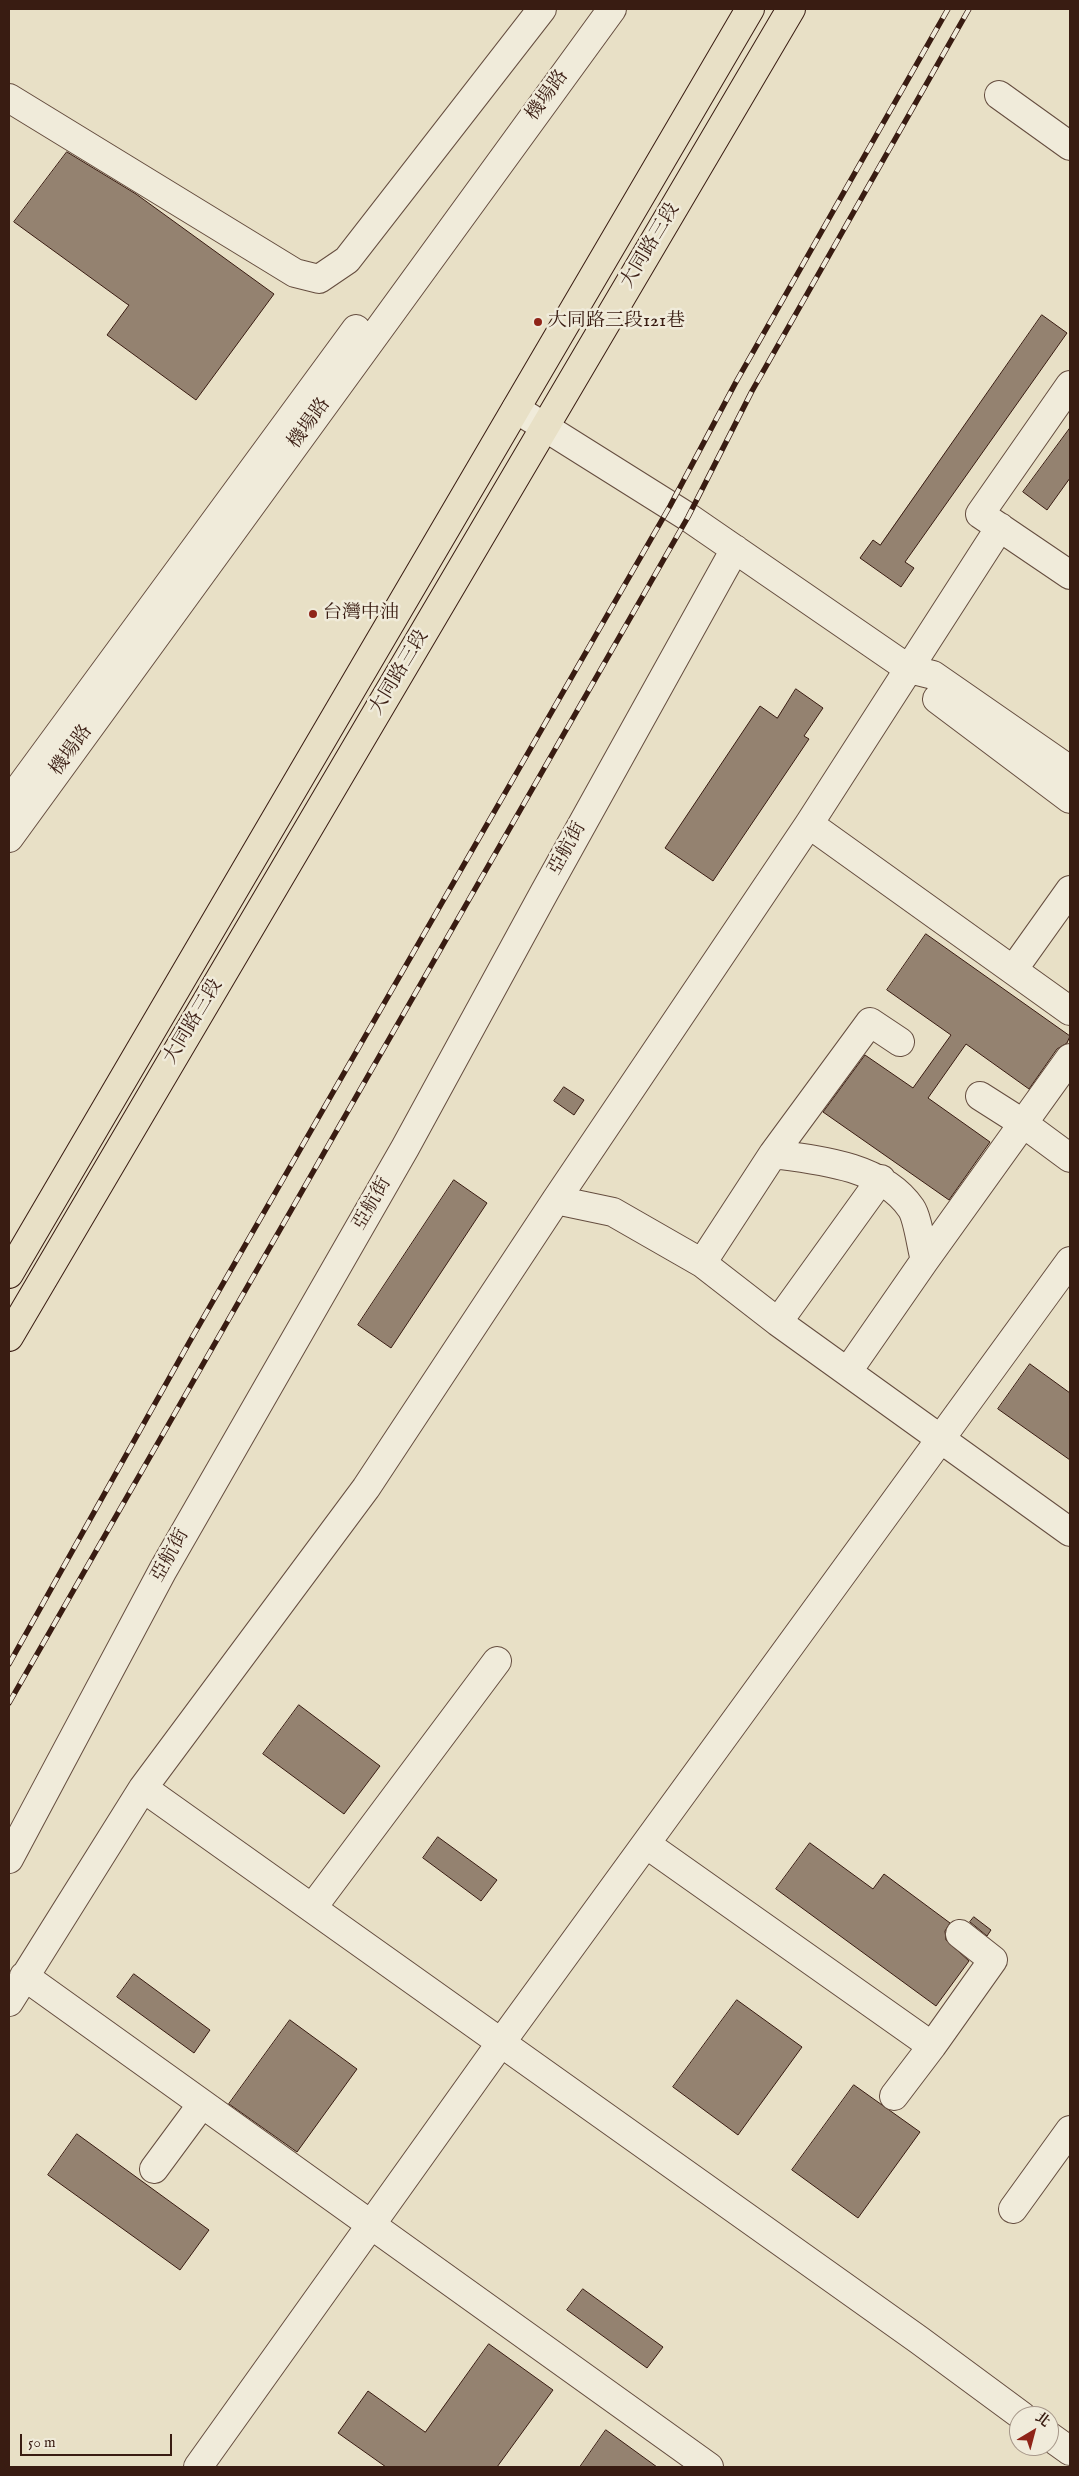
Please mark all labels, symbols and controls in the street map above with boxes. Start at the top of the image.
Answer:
street label: 機場路 [522,66,574,126]
street label: 大同路三段 [617,199,685,293]
place label: 大同路三段121巷 [548,311,685,333]
marker: 大同路三段121巷 [532,316,544,328]
street label: 機場路 [284,394,336,454]
place label: 台灣中油 [323,603,399,625]
marker: 台灣中油 [307,608,319,620]
street label: 大同路三段 [366,626,434,720]
street label: 機場路 [46,721,98,781]
street label: 亞航街 [544,819,592,879]
street label: 大同路三段 [160,975,228,1069]
street label: 亞航街 [349,1174,397,1234]
street label: 亞航街 [147,1526,195,1586]
north arrow [1009,2406,1059,2456]
text: 北 [1031,2408,1053,2431]
scale bar [22,2424,175,2456]
text: 50 m [28,2433,56,2452]

